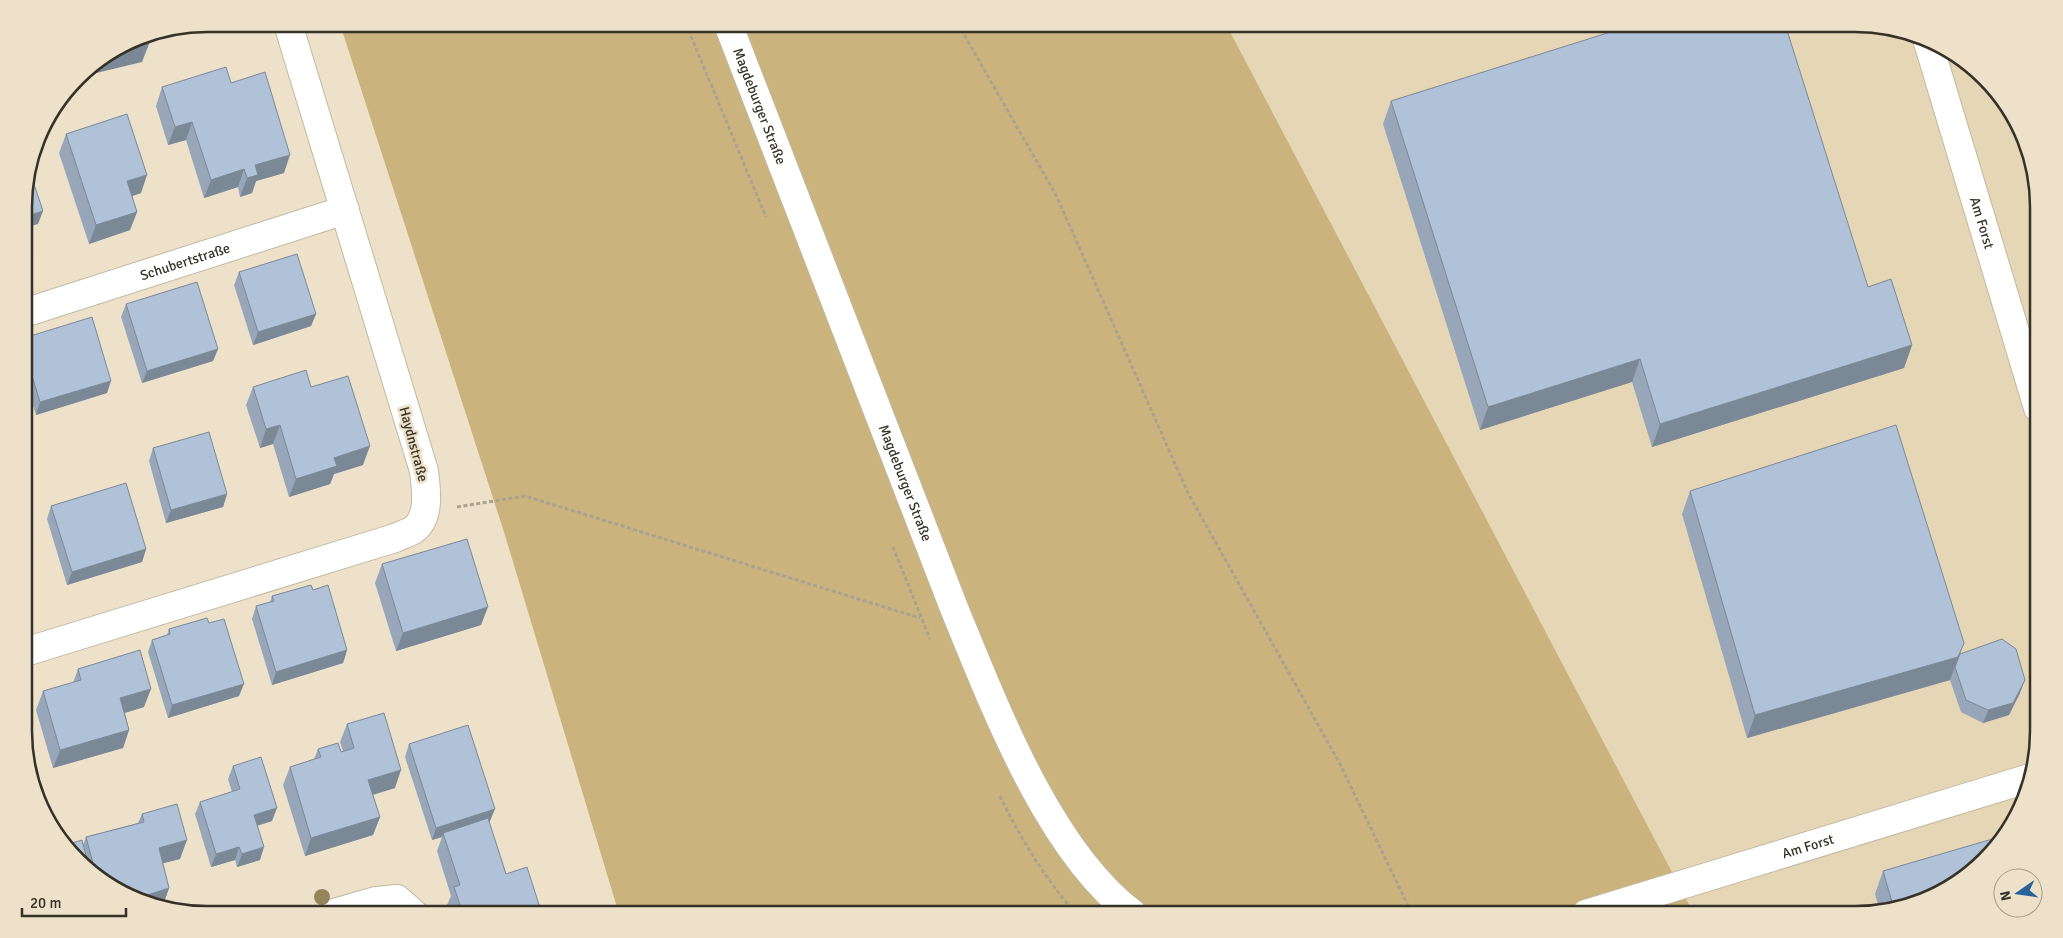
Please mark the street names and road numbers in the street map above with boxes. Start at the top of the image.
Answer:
street label: Magdeburger Straße [729,46,790,167]
street label: Am Forst [1966,195,1998,251]
street label: Schubertstraße [138,239,232,284]
street label: Haydnstraße [395,405,432,483]
street label: Magdeburger Straße [875,422,935,544]
street label: Am Forst [1780,831,1836,862]

